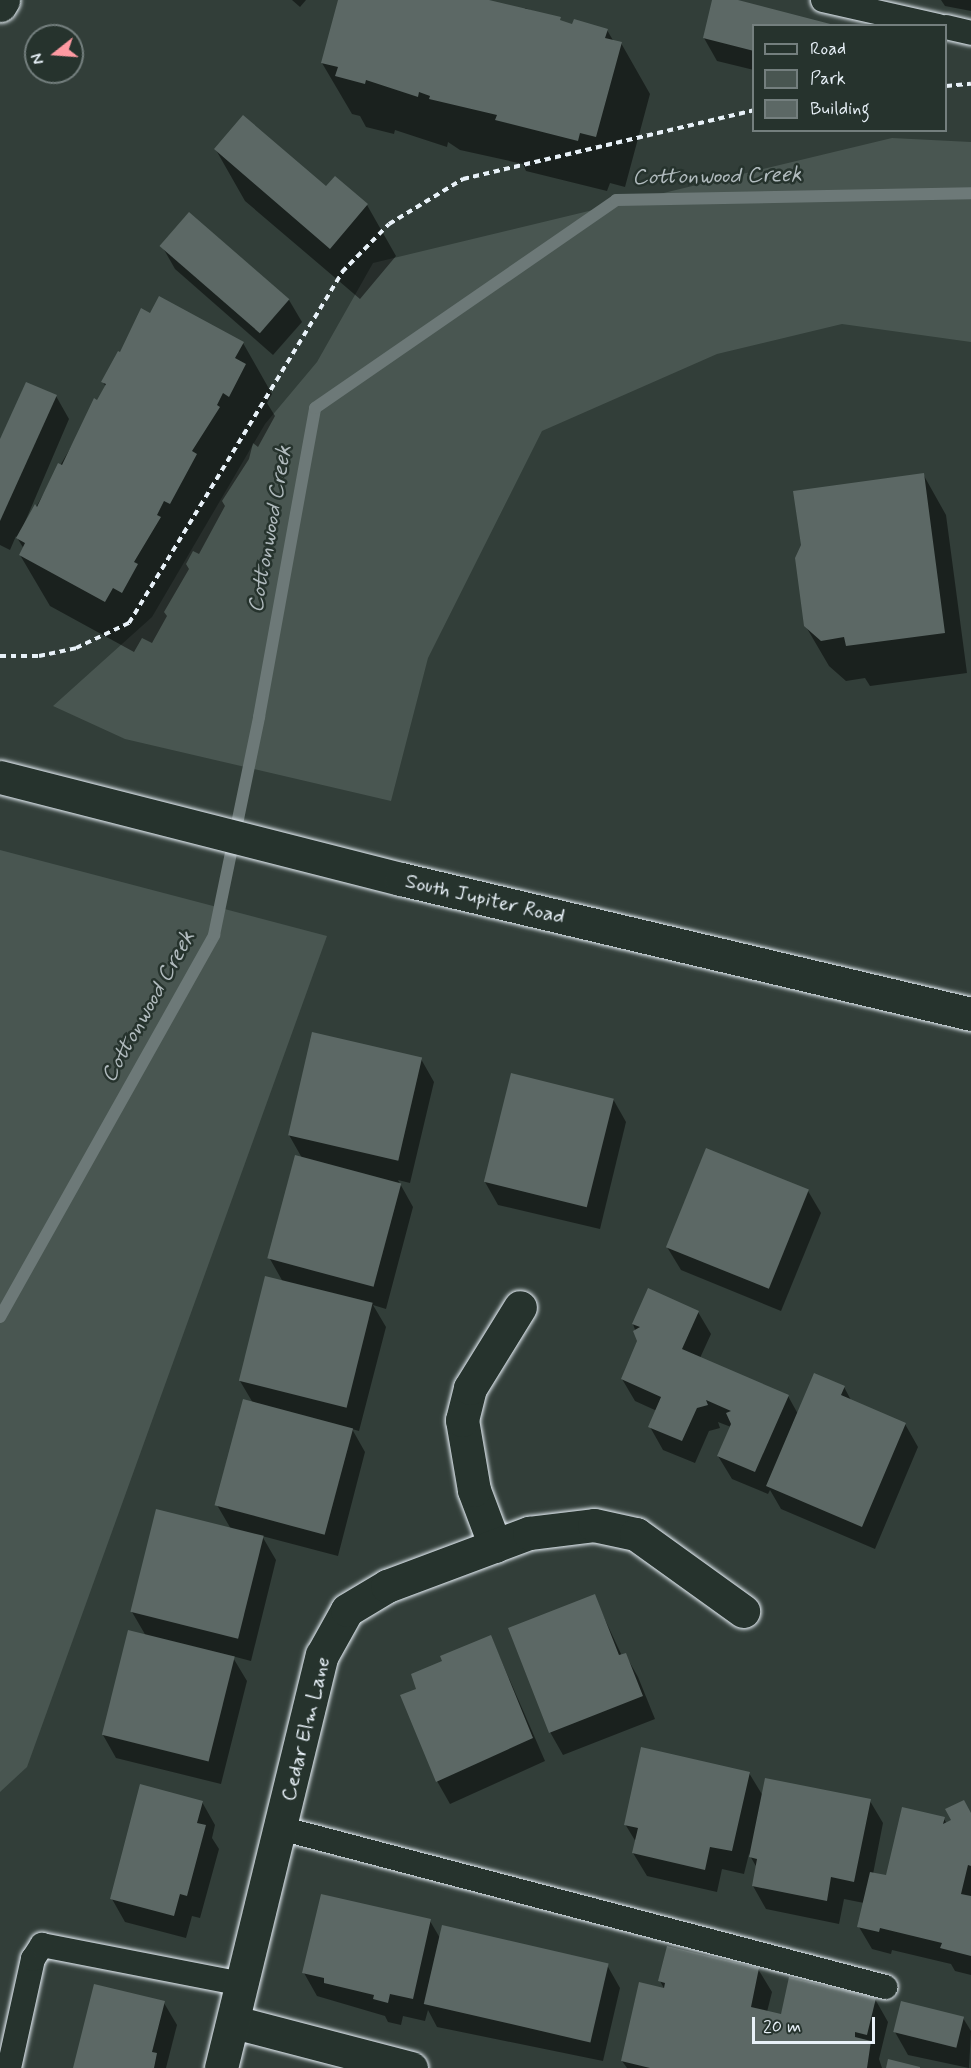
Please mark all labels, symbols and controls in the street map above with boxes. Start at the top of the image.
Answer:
north arrow [24,24,84,84]
legend [752,24,947,132]
text: Road [810,37,846,61]
text: N [27,51,50,67]
text: Park [810,67,846,91]
text: Building [810,97,870,121]
water label: Cottonwood Creek [632,162,802,192]
water label: Cottonwood Creek [243,443,299,615]
street label: South Jupiter Road [403,868,567,930]
water label: Cottonwood Creek [96,926,202,1088]
street label: Cedar Elm Lane [276,1653,336,1805]
scale bar [755,2005,878,2043]
text: 20 m [763,2015,801,2039]

